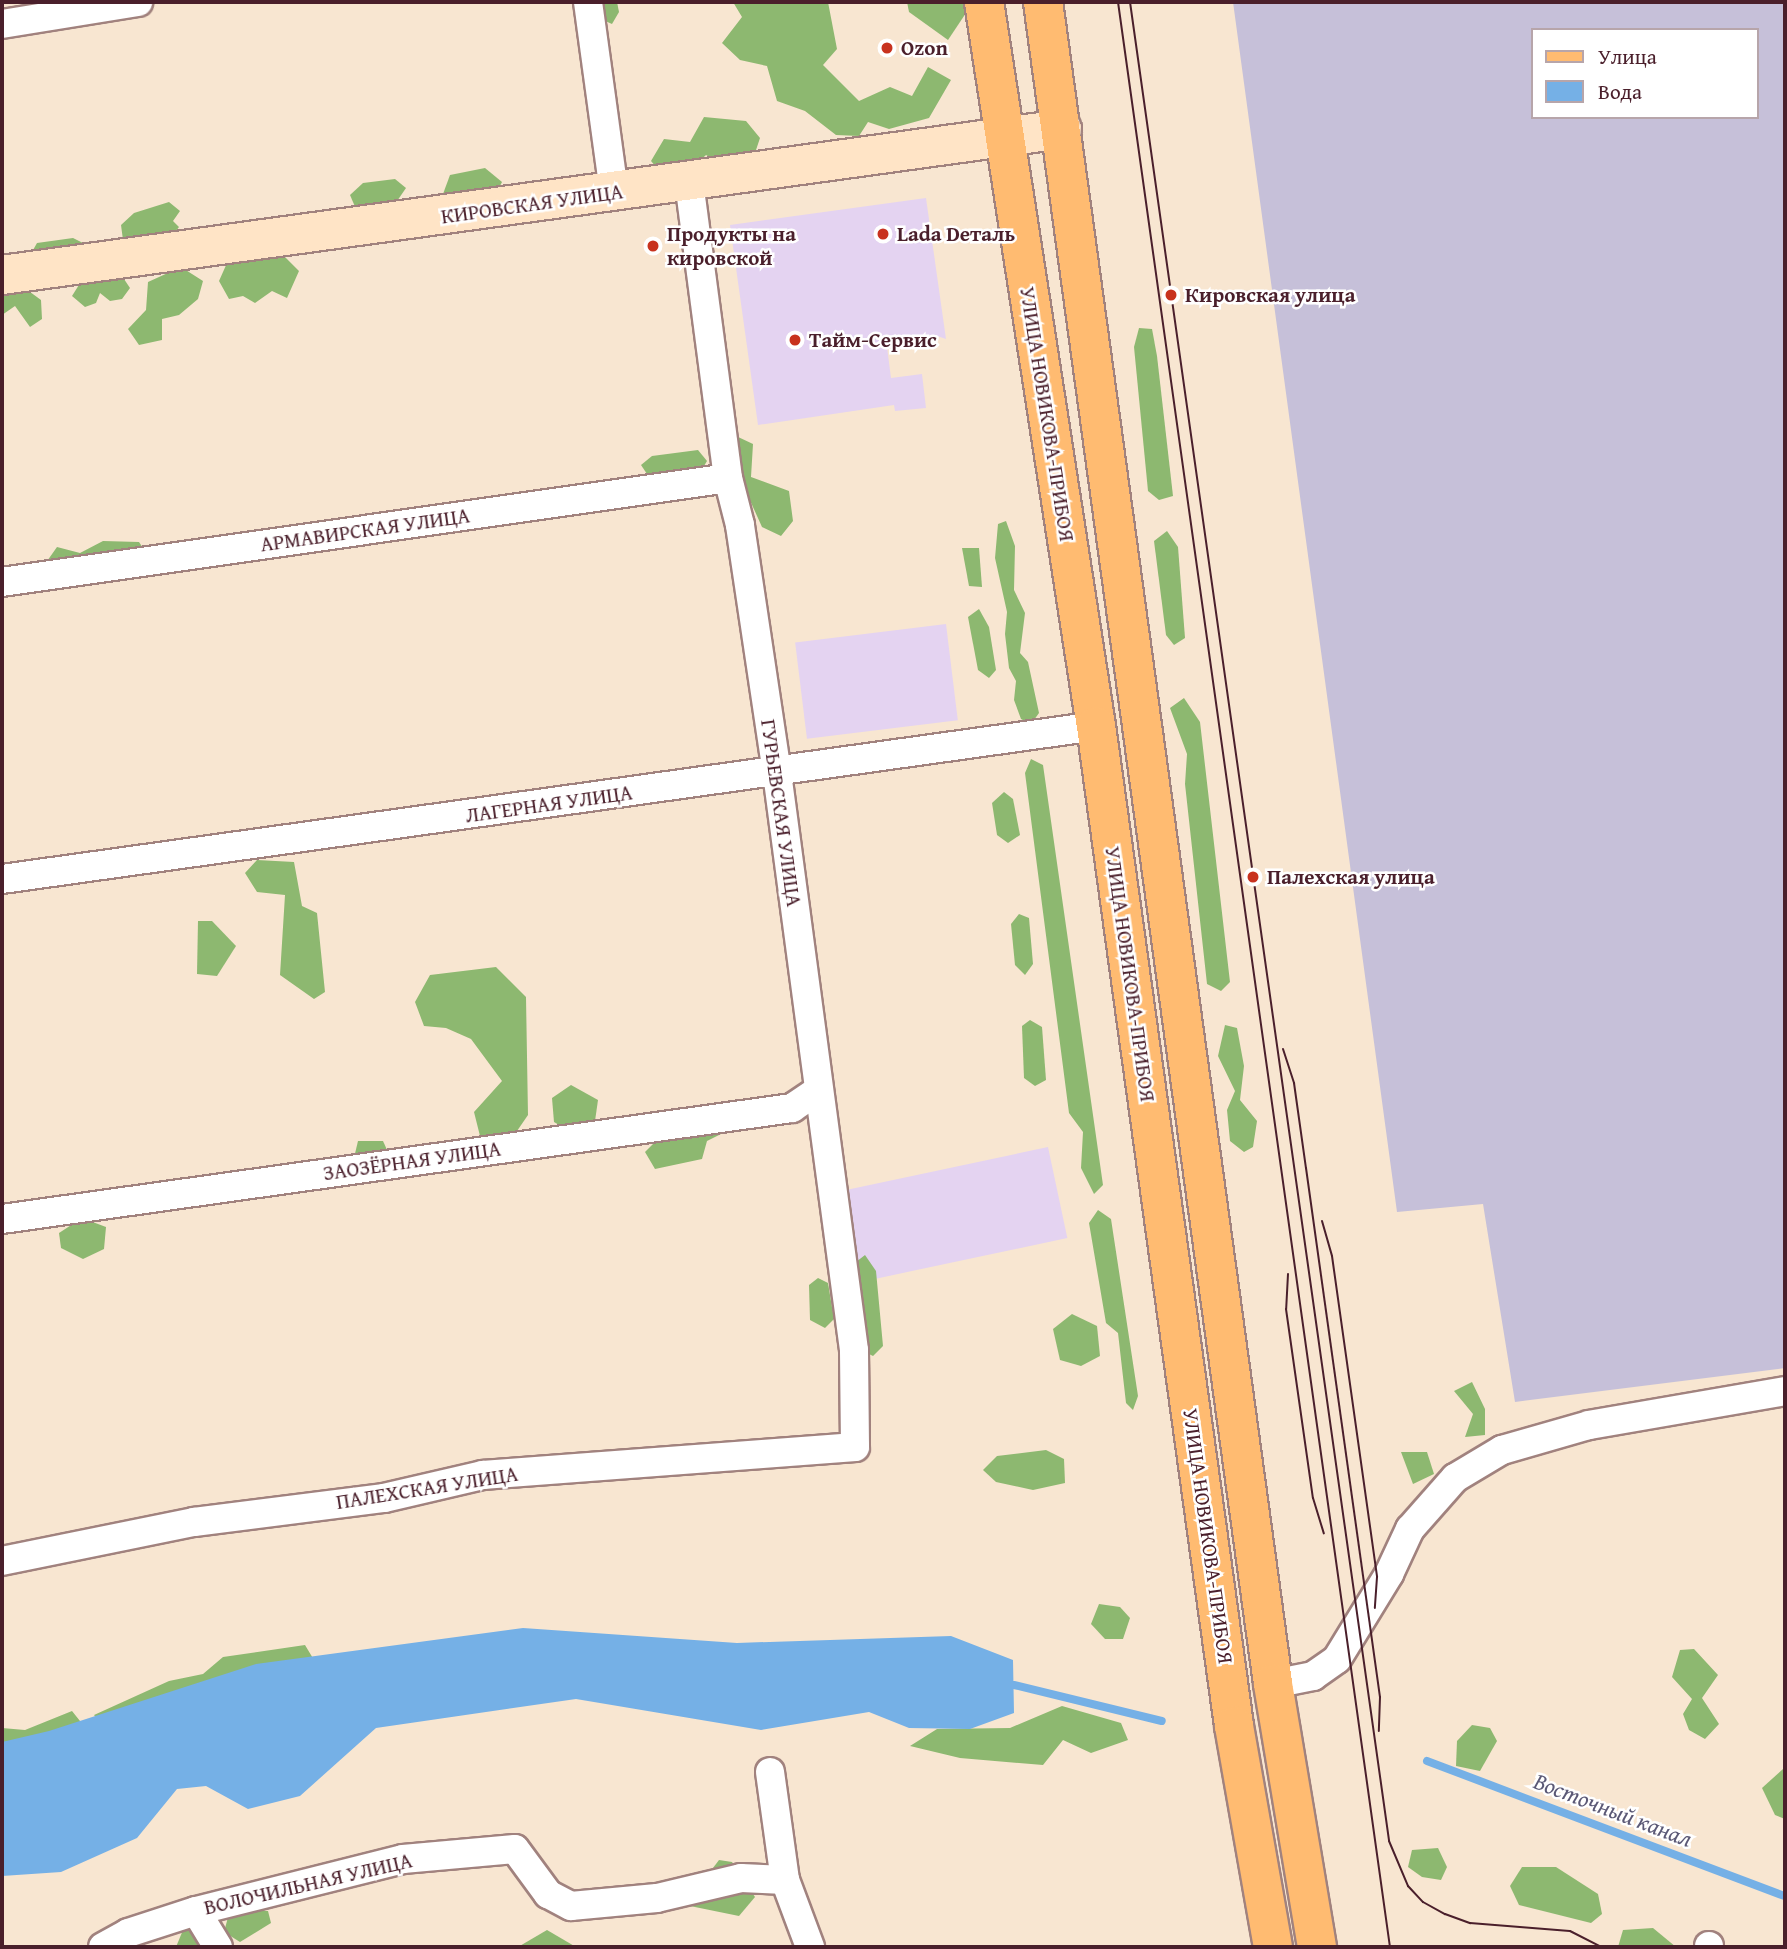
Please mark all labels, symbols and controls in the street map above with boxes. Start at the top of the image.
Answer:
legend [1532,28,1759,119]
place label: Ozon [901,35,948,61]
marker: Ozon [879,40,895,56]
text: Улица [1598,41,1657,72]
text: Вода [1598,76,1642,107]
street label: КИРОВСКАЯ УЛИЦА [439,179,625,229]
place label: Продукты на кировской [667,221,796,271]
place label: Lada Dеталь [897,221,1015,247]
marker: Lada Dеталь [875,226,891,242]
marker: Продукты на кировской [645,238,661,254]
place label: Кировская улица [1185,282,1355,308]
street label: УЛИЦА НОВИКОВА-ПРИБОЯ [1014,285,1080,543]
marker: Кировская улица [1163,287,1179,303]
place label: Тайм-Сервис [809,327,937,353]
marker: Тайм-Сервис [787,332,803,348]
street label: АРМАВИРСКАЯ УЛИЦА [259,503,471,557]
street label: ГУРЬЕВСКАЯ УЛИЦА [755,718,807,908]
street label: ЛАГЕРНАЯ УЛИЦА [464,780,634,828]
street label: УЛИЦА НОВИКОВА-ПРИБОЯ [1100,845,1160,1103]
place label: Палехская улица [1267,864,1435,890]
marker: Палехская улица [1245,869,1261,885]
street label: ЗАОЗЁРНАЯ УЛИЦА [321,1136,503,1186]
street label: УЛИЦА НОВИКОВА-ПРИБОЯ [1178,1407,1238,1665]
street label: ПАЛЕХСКАЯ УЛИЦА [334,1461,520,1515]
water label: Восточный канал [1530,1767,1696,1853]
street label: ВОЛОЧИЛЬНАЯ УЛИЦА [201,1848,415,1920]

